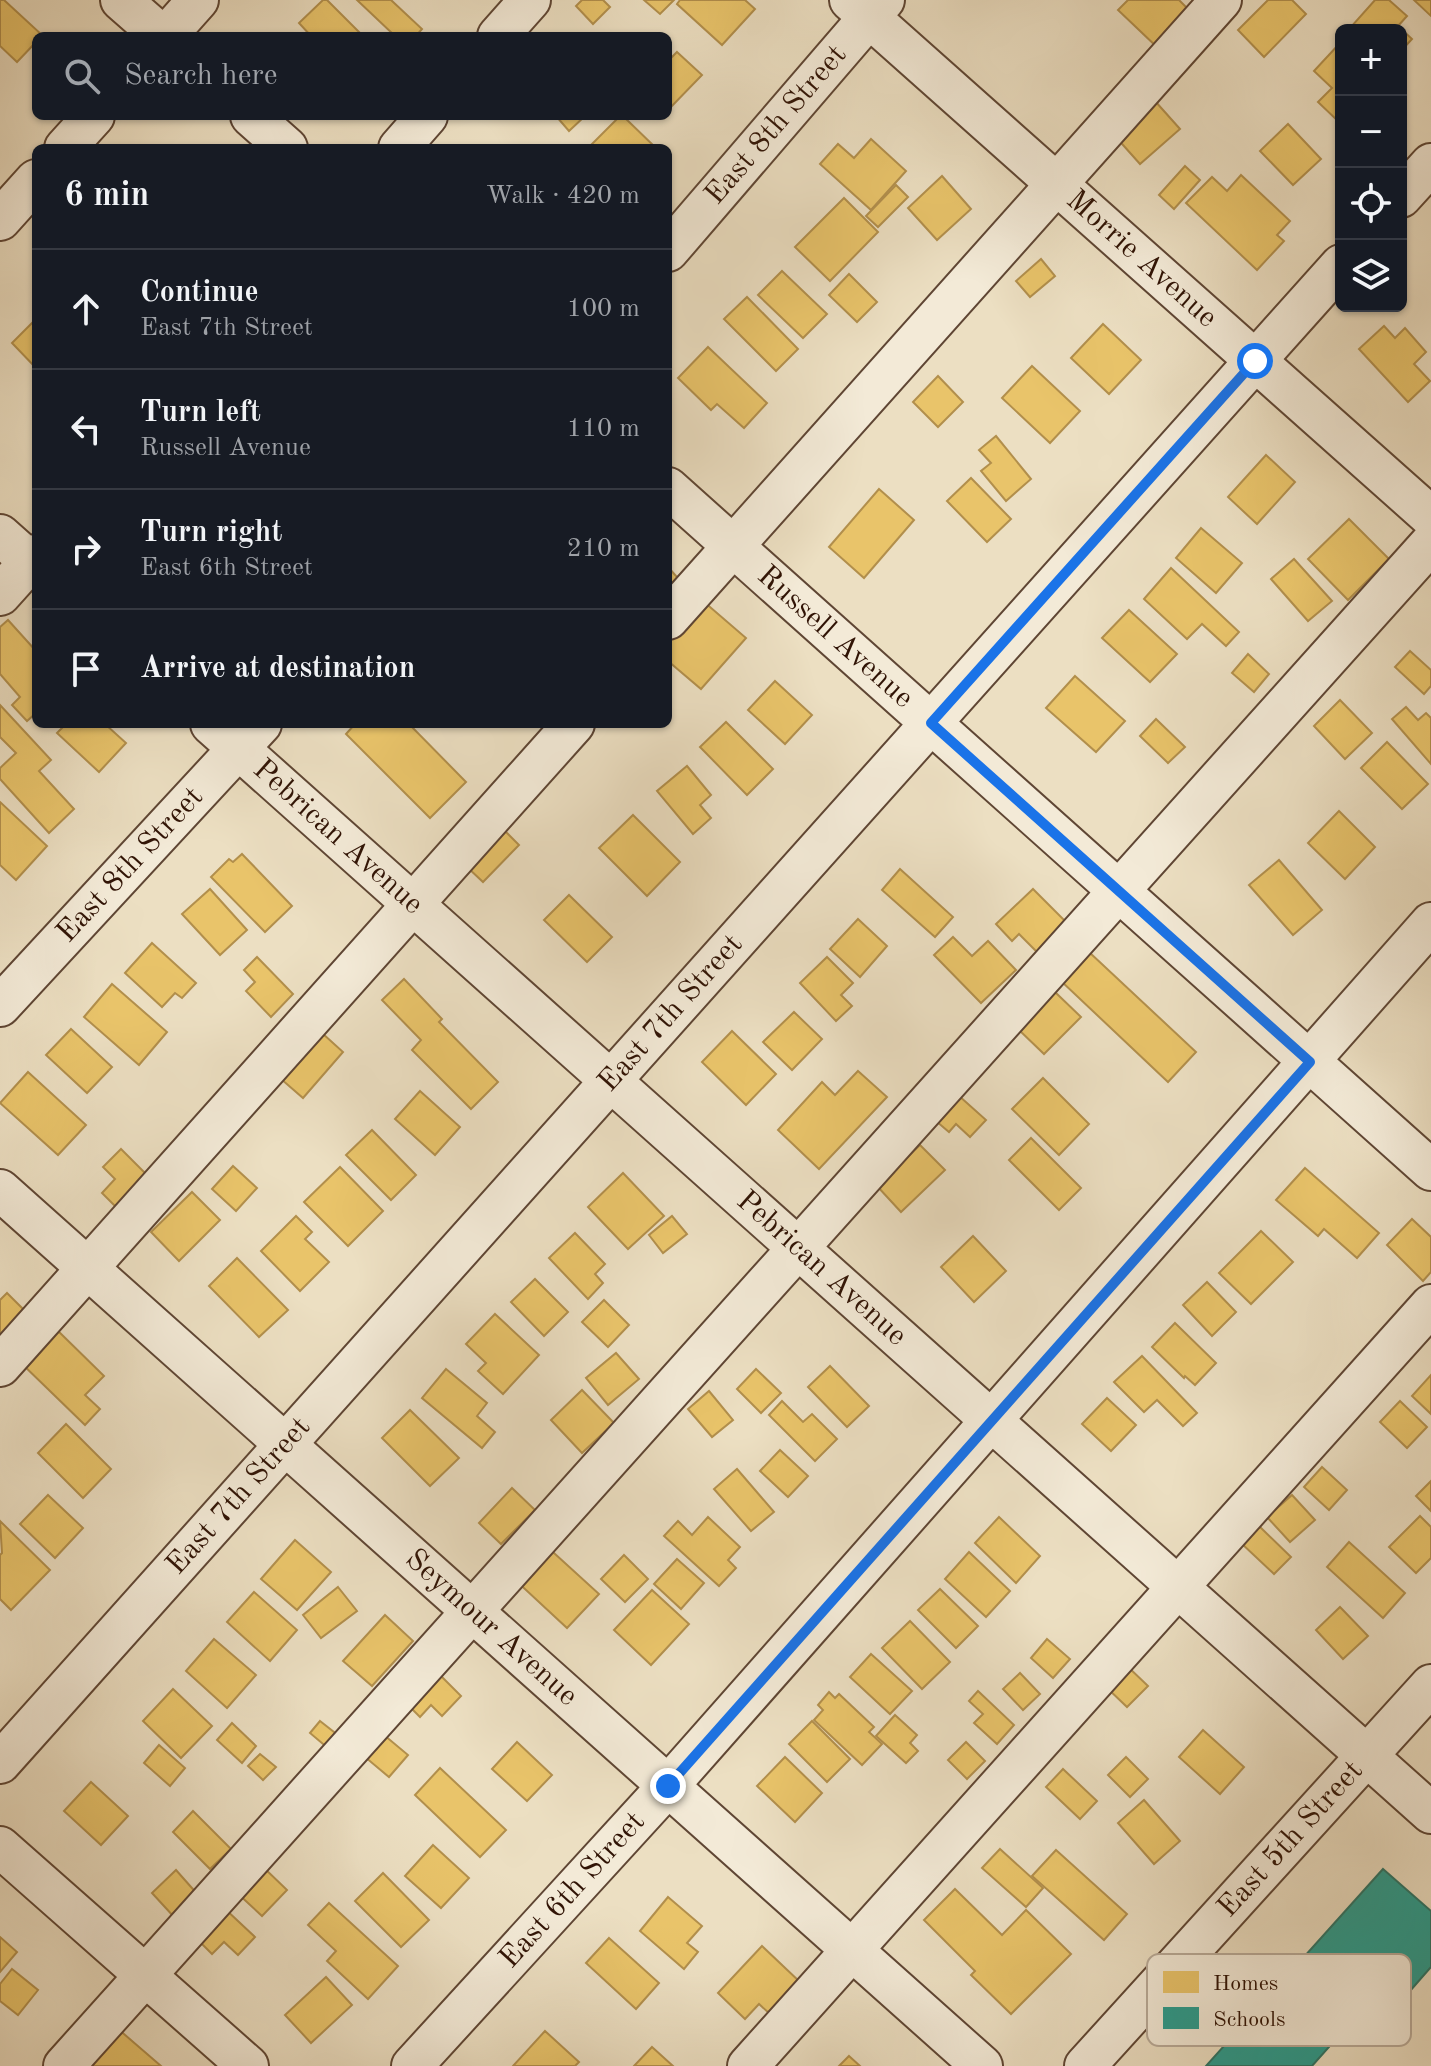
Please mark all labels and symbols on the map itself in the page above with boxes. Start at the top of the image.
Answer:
street label: East 8th Street [700,40,853,211]
street label: Morrie Avenue [1060,185,1222,334]
route start [1237,343,1273,379]
street label: Russell Avenue [751,560,919,714]
street label: Pebrican Avenue [247,754,429,920]
street label: East 8th Street [52,782,209,949]
street label: East 7th Street [593,929,749,1098]
street label: Pebrican Avenue [731,1186,912,1352]
street label: East 7th Street [161,1412,317,1581]
street label: Seymour Avenue [399,1544,583,1712]
street label: East 5th Street [1213,1755,1369,1923]
route end [650,1768,686,1804]
street label: East 6th Street [494,1807,651,1974]
legend [1147,1954,1411,2046]
text: Homes [1213,1973,1278,1995]
text: Schools [1213,2009,1286,2031]

